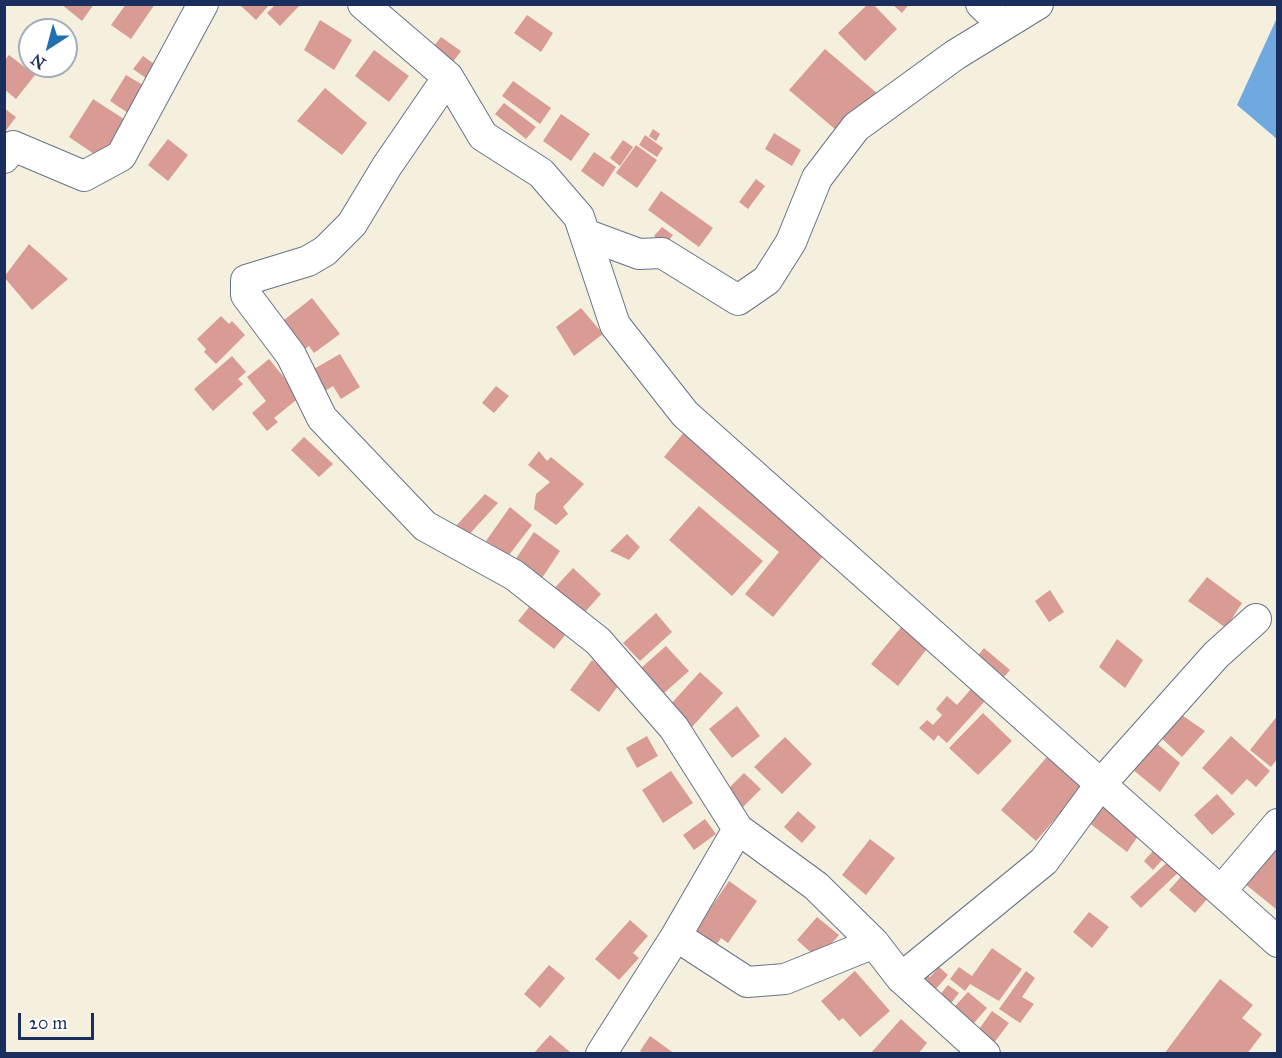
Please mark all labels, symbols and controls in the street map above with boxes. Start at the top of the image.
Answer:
north arrow [18,18,78,78]
text: N [27,50,49,73]
scale bar [21,1001,98,1039]
text: 20 m [29,1012,67,1034]

